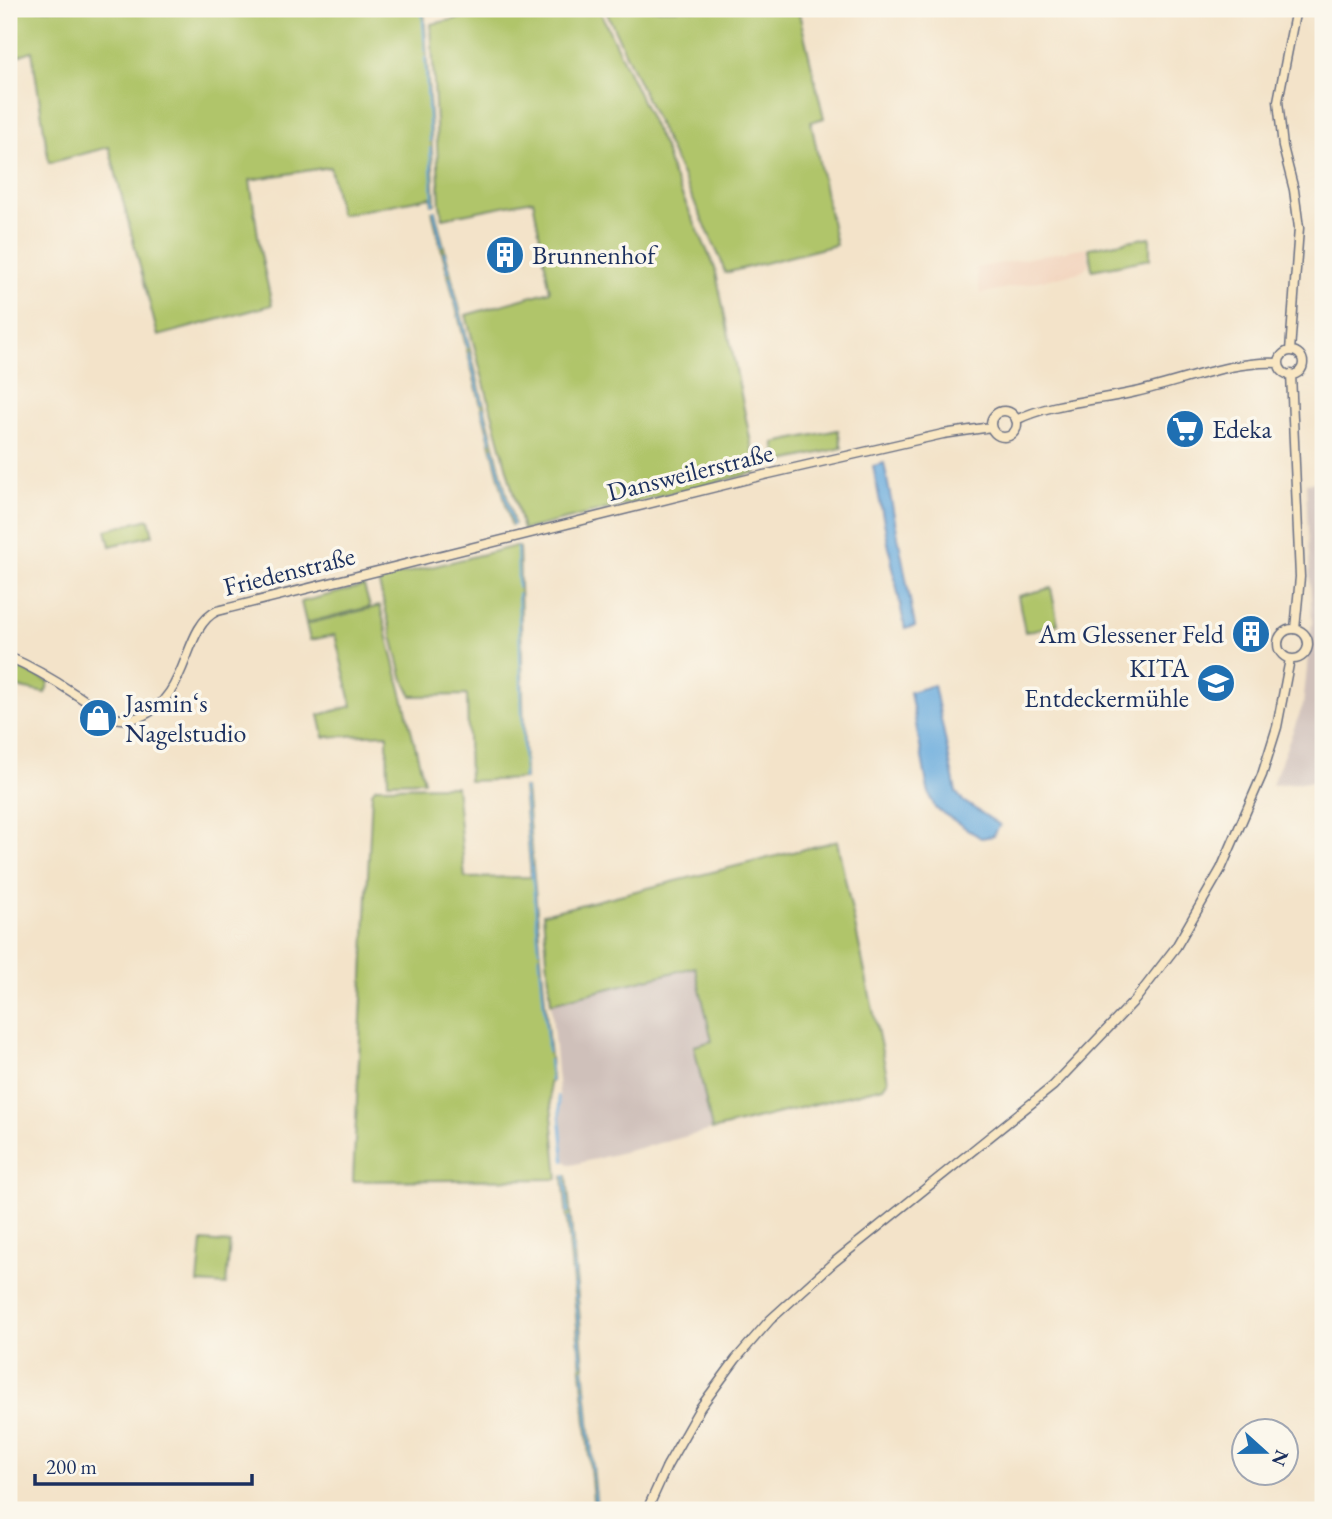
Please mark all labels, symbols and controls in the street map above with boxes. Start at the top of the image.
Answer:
building icon: Brunnenhof [484,234,526,276]
place label: Brunnenhof [532,238,658,272]
supermarket icon: Edeka [1164,408,1206,450]
place label: Edeka [1212,412,1273,446]
street label: Dansweilerstraße [604,435,776,509]
street label: Friedenstraße [220,538,358,604]
building icon: Am Glessener Feld [1230,613,1272,655]
place label: Am Glessener Feld [1037,617,1225,651]
place label: KITA Entdeckermühle [1024,651,1190,715]
school or university icon: KITA Entdeckermühle [1195,662,1237,704]
place label: Jasmin‘s Nagelstudio [123,686,246,750]
shop icon: Jasmin‘s Nagelstudio [77,697,119,739]
north arrow [1230,1418,1300,1488]
scale bar [35,1442,252,1486]
text: N [1266,1446,1295,1470]
text: 200 m [46,1453,97,1480]

